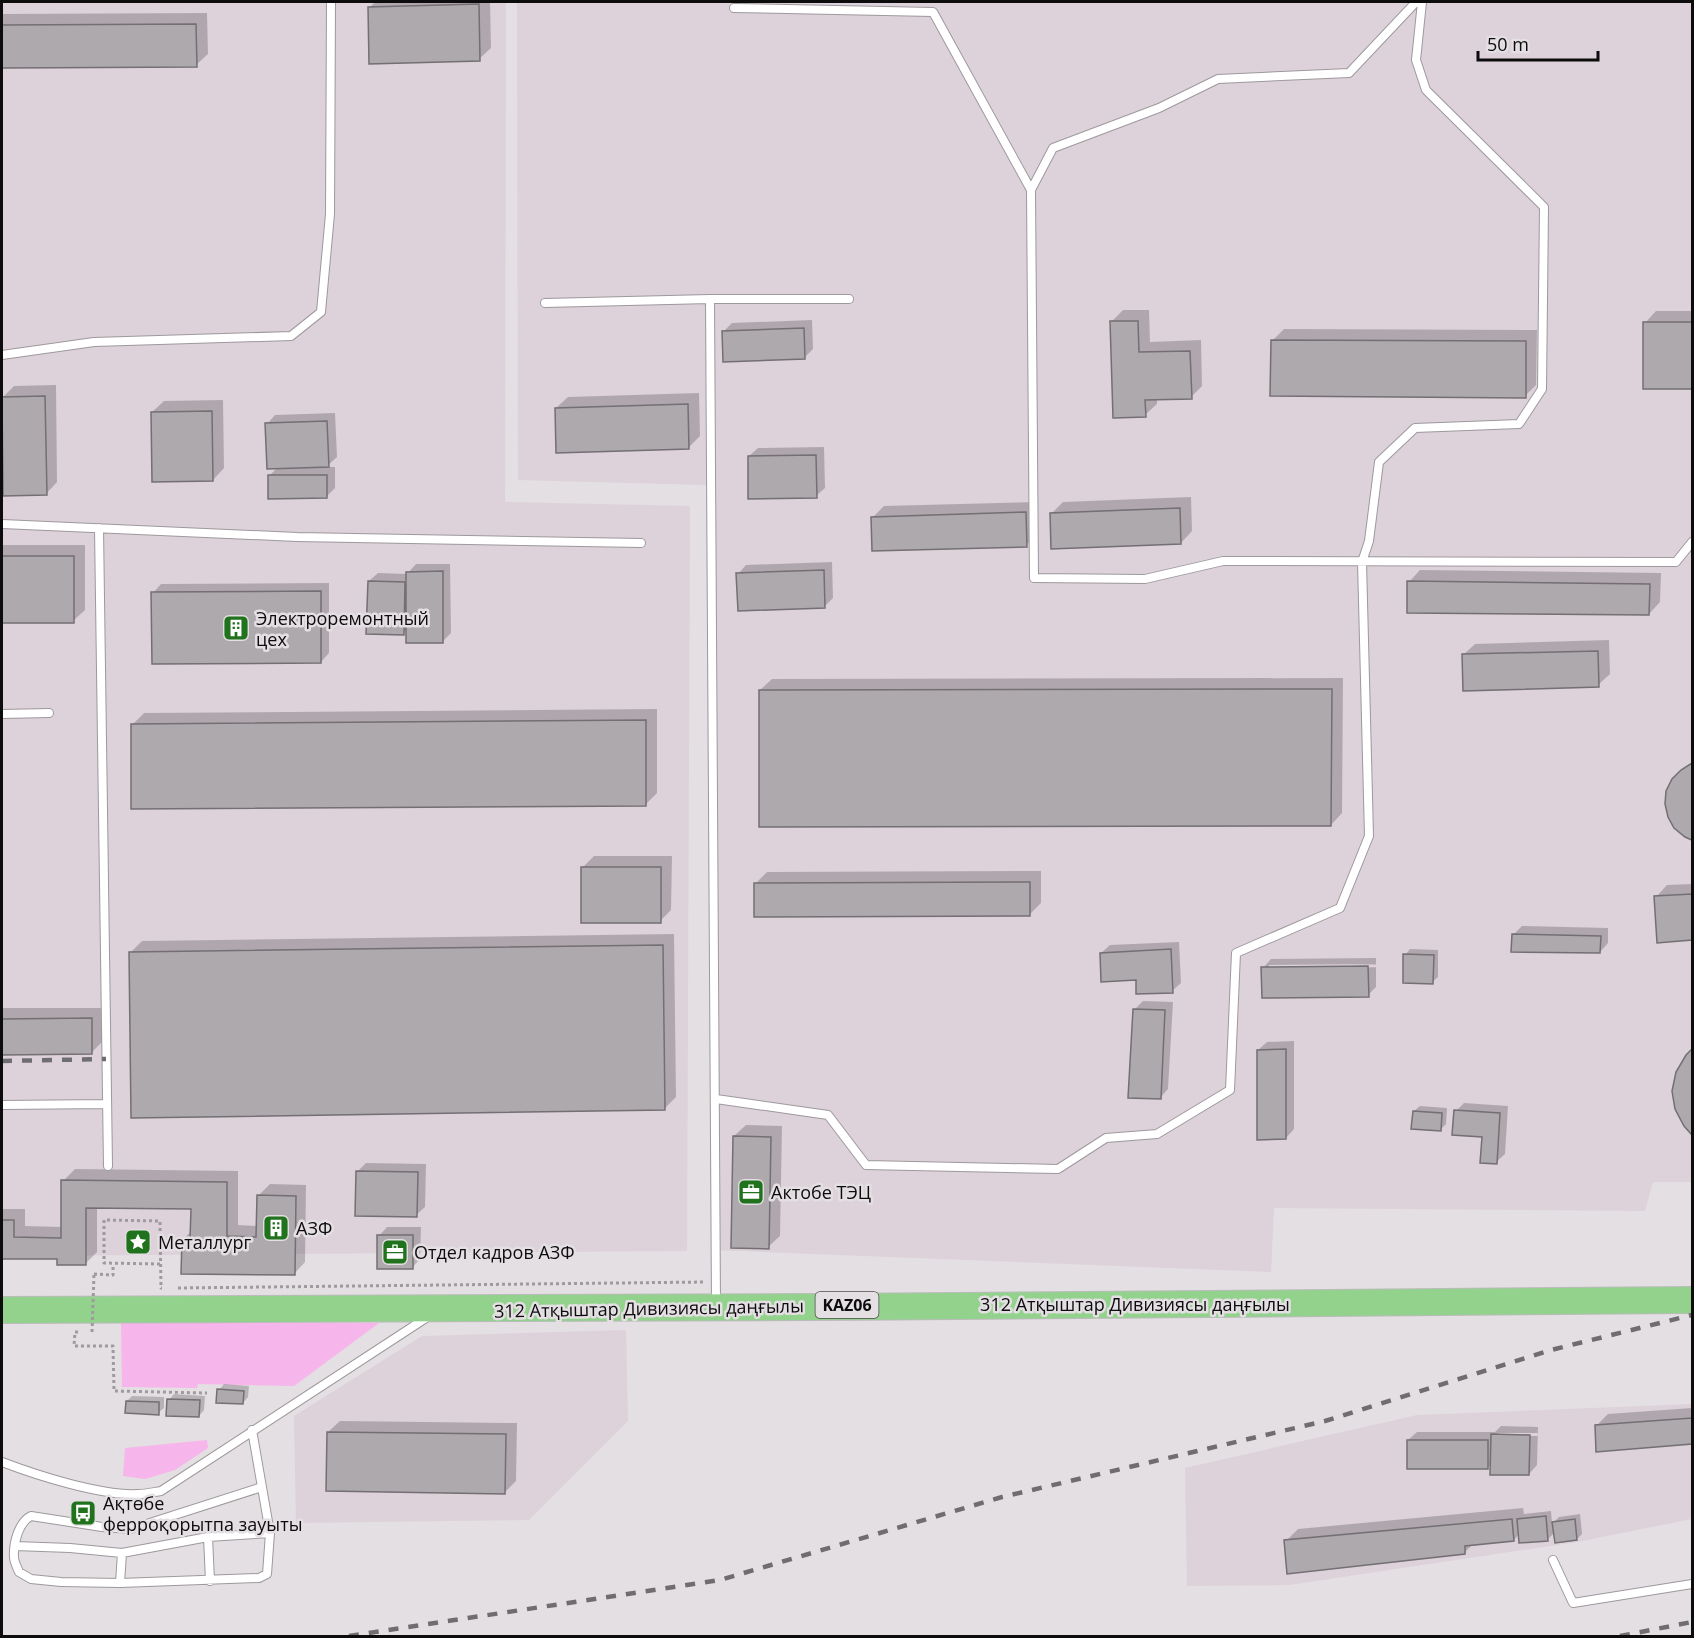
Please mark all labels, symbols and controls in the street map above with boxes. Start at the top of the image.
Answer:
scale bar [1478,24,1598,62]
text: 50 m [1487,32,1529,56]
place label: Электроремонтный цех [256,606,429,651]
building icon: Электроремонтный цех [221,613,251,643]
office icon: Актобе ТЭЦ [736,1177,766,1207]
place label: Актобе ТЭЦ [771,1180,871,1204]
building icon: АЗФ [261,1213,291,1243]
place label: АЗФ [296,1216,332,1240]
place icon: Металлург [123,1227,153,1257]
place label: Металлург [158,1230,251,1254]
office icon: Отдел кадров АЗФ [380,1237,410,1267]
place label: Отдел кадров АЗФ [414,1240,575,1264]
road number: KАZ06 [816,1292,878,1318]
street label: 312 Атқыштар Дивизиясы даңғылы [980,1292,1290,1316]
street label: 312 Атқыштар Дивизиясы даңғылы [494,1293,804,1323]
place label: Ақтөбе ферроқорытпа зауыты [103,1491,302,1536]
bus stop icon: Ақтөбе ферроқорытпа зауыты [68,1498,98,1528]

